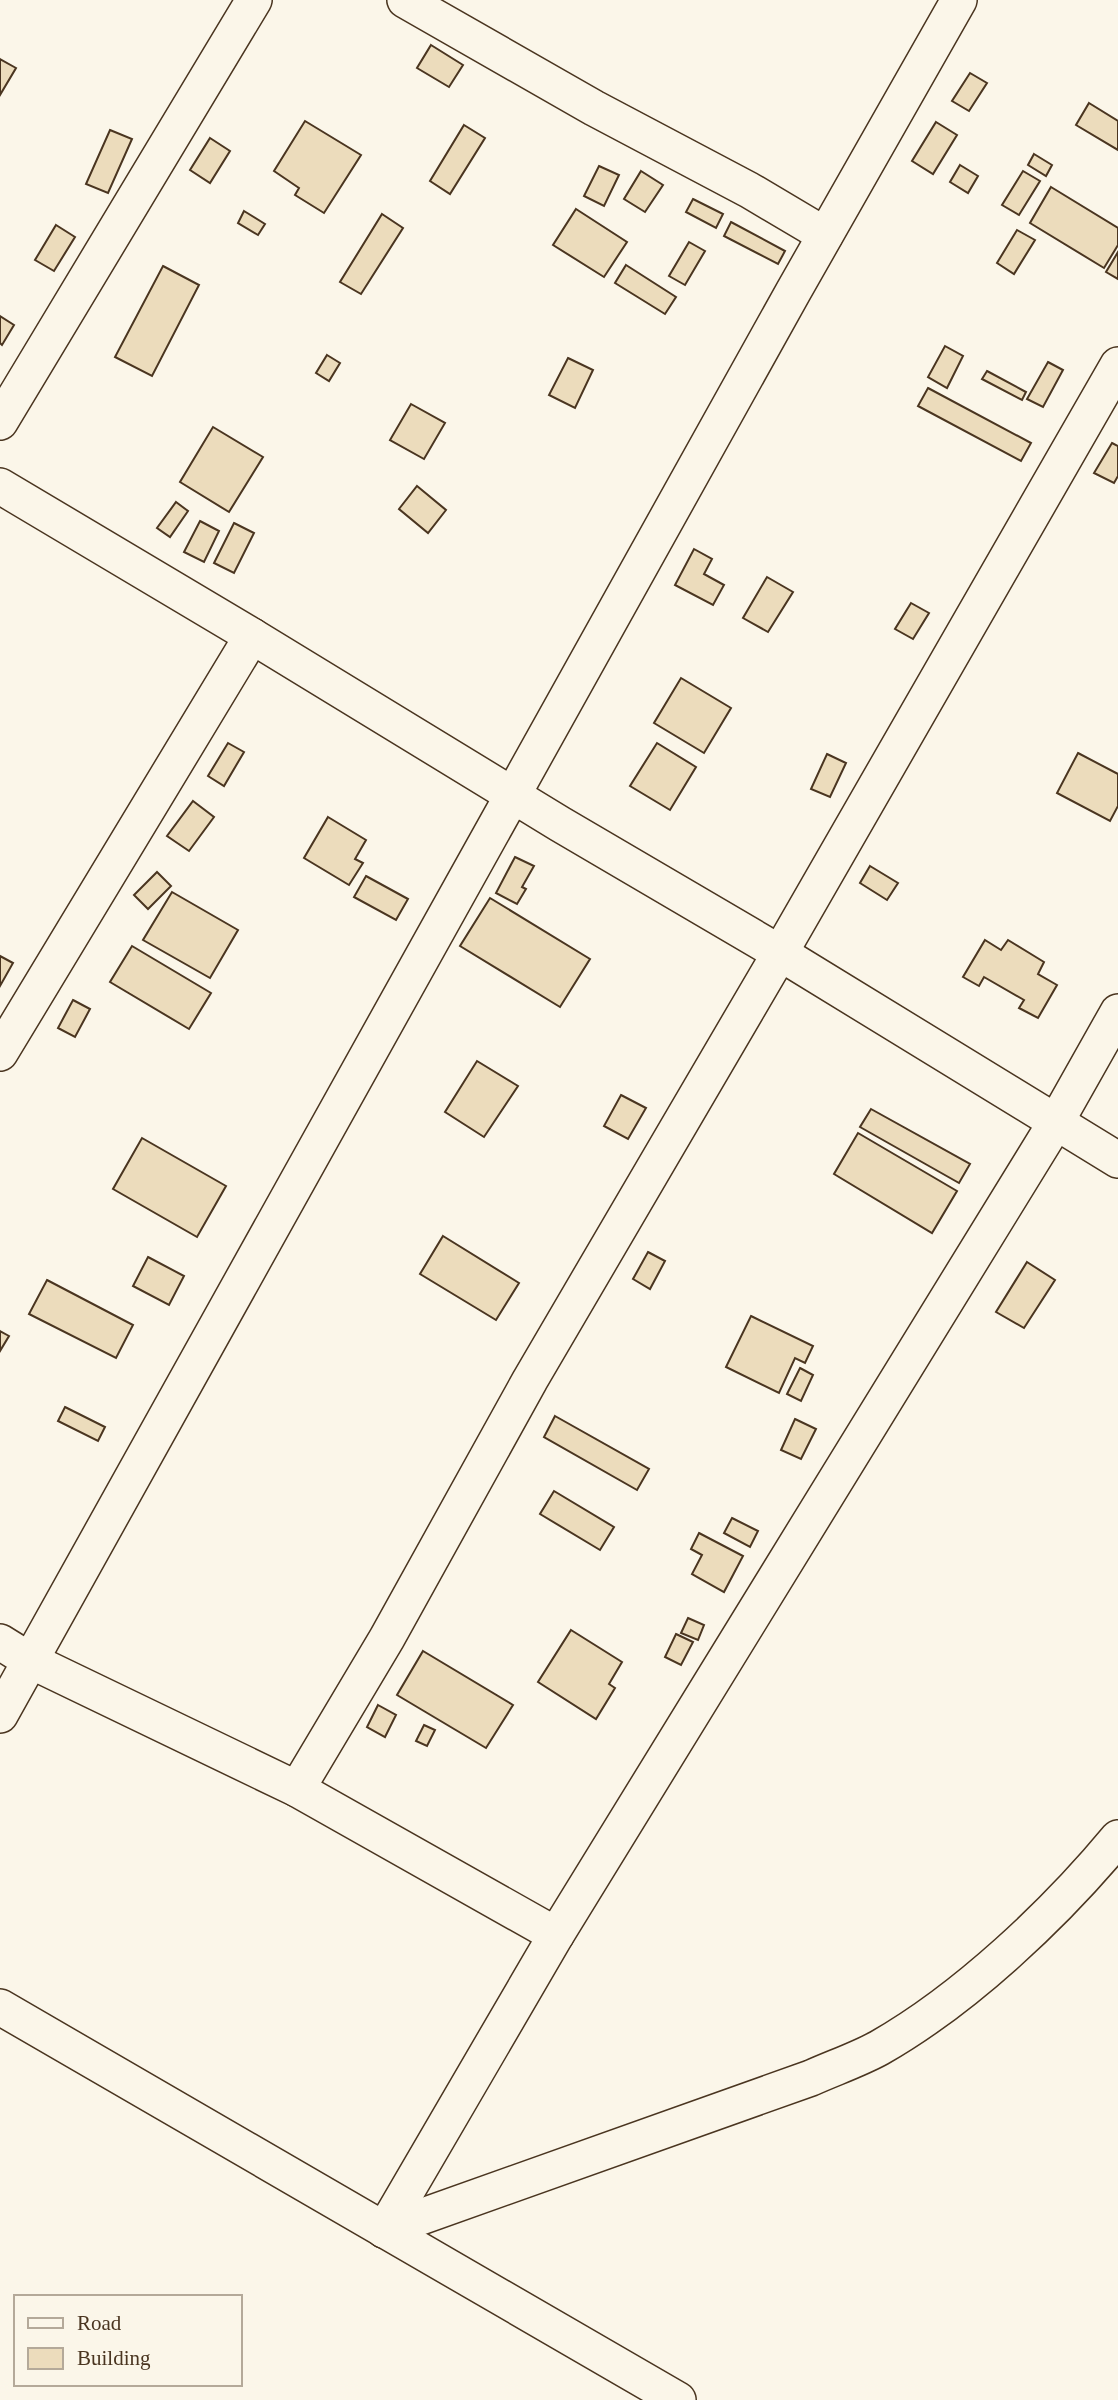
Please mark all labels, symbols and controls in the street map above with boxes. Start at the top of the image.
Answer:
legend [14,2295,242,2386]
text: Road [77,2311,122,2335]
text: Building [77,2346,151,2370]

